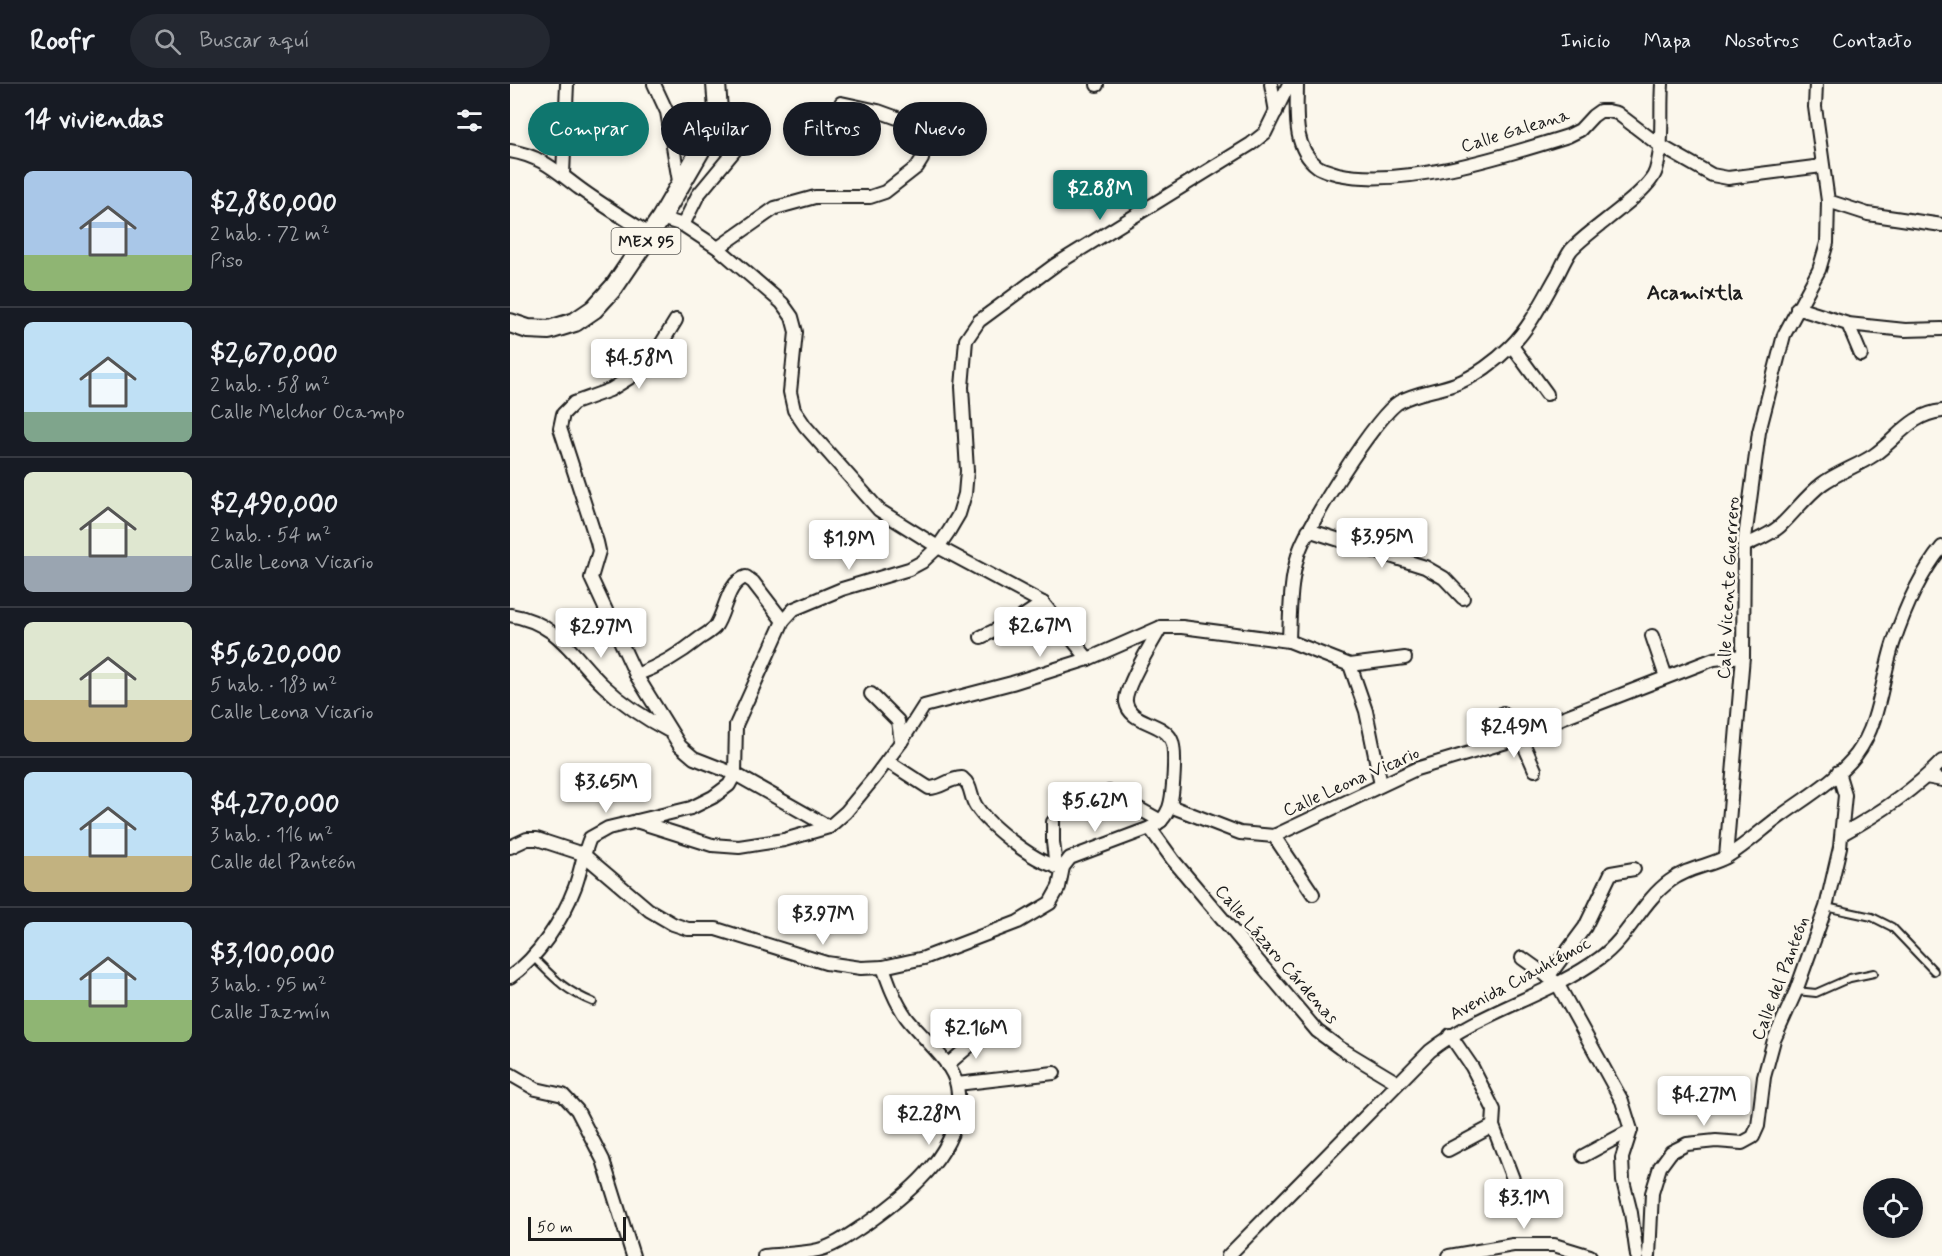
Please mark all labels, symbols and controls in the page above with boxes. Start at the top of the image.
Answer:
search box [130,14,550,68]
text: Roofr [30,23,94,60]
icon: search [151,25,184,58]
text: Buscar aquí [199,27,310,55]
text: Inicio [1561,27,1611,55]
text: Mapa [1644,27,1691,55]
text: Nosotros [1724,27,1799,55]
text: Contacto [1832,27,1912,55]
chip: Comprar [528,102,649,156]
chip: Alquilar [661,102,771,156]
chip: Filtros [783,102,881,156]
chip: Nuevo [893,102,987,156]
text: 14 viviendas [24,103,164,137]
street label: Calle Galeana [1458,103,1573,159]
icon: filters [453,104,486,137]
pin: $2.88M [1051,170,1149,221]
text: $2.88M [1067,176,1133,203]
text: $2,880,000 [210,187,337,221]
icon: home [72,195,144,267]
text: 2 hab. · 72 m² [210,221,330,248]
road number: MEX 95 [612,228,680,254]
text: Piso [210,248,243,275]
district label: Acamixtla [1647,279,1744,307]
text: $2,670,000 [210,338,338,372]
pin: $4.58M [590,339,688,390]
text: $4.58M [605,345,673,372]
icon: home [72,346,144,418]
text: 2 hab. · 58 m² [210,372,330,399]
text: Calle Melchor Ocampo [210,399,405,426]
text: $2,490,000 [210,488,338,522]
icon: home [72,496,144,568]
street label: Calle Vicente Guerrero [1712,496,1746,680]
pin: $3.95M [1333,518,1431,569]
pin: $1.9M [807,520,891,571]
text: 2 hab. · 54 m² [210,522,331,549]
text: $3.95M [1351,524,1414,551]
text: $1.9M [823,526,875,553]
text: Calle Leona Vicario [210,549,373,576]
pin: $2.67M [991,607,1089,658]
pin: $2.97M [552,608,650,659]
text: $2.67M [1008,613,1072,640]
text: $2.97M [569,614,633,641]
text: $5,620,000 [210,638,342,672]
icon: home [72,646,144,718]
text: 5 hab. · 183 m² [210,672,337,699]
text: Calle Leona Vicario [210,699,373,726]
pin: $2.49M [1465,708,1563,759]
text: $2.49M [1481,714,1547,741]
street label: Calle Leona Vicario [1279,741,1424,823]
pin: $3.65M [557,763,655,814]
text: $3.65M [574,769,638,796]
pin: $5.62M [1046,782,1144,833]
text: $4,270,000 [210,788,339,822]
text: $5.62M [1062,788,1128,815]
icon: home [72,796,144,868]
text: 3 hab. · 116 m² [210,822,333,849]
text: Calle del Panteón [210,849,356,876]
street label: Calle Lázaro Cárdenas [1209,880,1344,1030]
pin: $3.97M [774,895,872,946]
text: $3.97M [792,901,854,928]
street label: Calle del Panteón [1746,913,1816,1044]
street label: Avenida Cuauhtémoc [1446,931,1595,1026]
text: $3,100,000 [210,938,335,972]
icon: home [72,946,144,1018]
text: 3 hab. · 95 m² [210,972,327,999]
text: Calle Jazmín [210,999,330,1026]
pin: $2.16M [927,1009,1025,1060]
text: $2.16M [944,1015,1008,1042]
pin: $4.27M [1655,1076,1753,1127]
text: $4.27M [1672,1082,1736,1109]
pin: $2.28M [880,1095,978,1146]
text: $2.28M [897,1101,961,1128]
map controls [1863,1178,1923,1238]
button: locate [1863,1178,1923,1238]
pin: $3.1M [1482,1179,1566,1230]
text: $3.1M [1498,1185,1550,1212]
scale bar [528,1214,626,1242]
text: 50 m [537,1217,573,1238]

